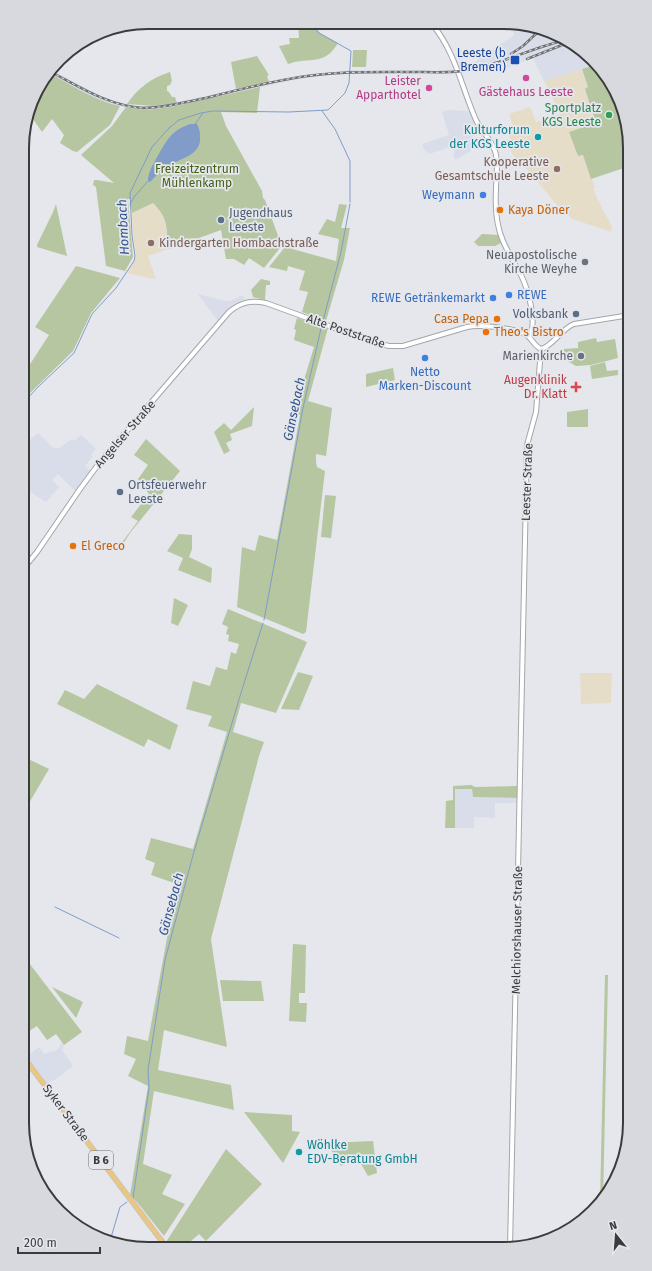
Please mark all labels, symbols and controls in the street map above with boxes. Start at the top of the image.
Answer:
place label: Leeste (b Bremen) [457,46,506,74]
marker: Leeste (b Bremen) [509,54,521,66]
marker: Gästehaus Leeste [521,73,531,83]
place label: Leister Apparthotel [356,74,421,102]
marker: Leister Apparthotel [424,83,434,93]
place label: Gästehaus Leeste [479,85,573,99]
place label: Sportplatz KGS Leeste [542,101,601,129]
marker: Sportplatz KGS Leeste [604,110,614,120]
place label: Kulturforum der KGS Leeste [449,123,530,151]
marker: Kulturforum der KGS Leeste [533,132,543,142]
place label: Kooperative Gesamtschule Leeste [435,155,549,183]
park label: Freizeitzentrum Mühlenkamp [155,162,239,190]
marker: Kooperative Gesamtschule Leeste [552,164,562,174]
place label: Weymann [422,188,475,202]
marker: Weymann [478,190,488,200]
water label: Hombach [114,199,132,255]
place label: Kaya Döner [508,203,570,217]
marker: Kaya Döner [495,205,505,215]
place label: Jugendhaus Leeste [229,206,293,234]
marker: Jugendhaus Leeste [216,215,226,225]
place label: Kindergarten Hombachstraße [159,236,319,250]
marker: Kindergarten Hombachstraße [146,238,156,248]
place label: Neuapostolische Kirche Weyhe [486,248,577,276]
marker: Neuapostolische Kirche Weyhe [580,257,590,267]
place label: REWE [517,288,547,302]
marker: REWE [504,290,514,300]
place label: REWE Getränkemarkt [371,291,486,305]
marker: REWE Getränkemarkt [488,293,498,303]
place label: Volksbank [513,307,569,321]
marker: Volksbank [571,309,581,319]
street label: Alte Poststraße [305,311,387,351]
place label: Casa Pepa [434,312,489,326]
marker: Casa Pepa [492,314,502,324]
place label: Theo's Bistro [494,325,564,339]
marker: Theo's Bistro [481,327,491,337]
place label: Marienkirche [502,349,573,363]
marker: Marienkirche [576,351,586,361]
marker: Netto Marken-Discount [420,353,430,363]
place label: Netto Marken-Discount [379,365,472,393]
place label: Augenklinik Dr. Klatt [504,373,568,401]
water label: Gänsebach [280,376,308,442]
marker: Augenklinik Dr. Klatt [570,381,582,393]
street label: Angelser Straße [92,397,158,471]
street label: Leester Straße [519,443,535,521]
place label: Ortsfeuerwehr Leeste [128,478,207,506]
marker: Ortsfeuerwehr Leeste [115,487,125,497]
place label: El Greco [81,539,125,553]
marker: El Greco [68,541,78,551]
street label: Melchiorshauser Straße [509,866,525,994]
water label: Gänsebach [155,871,187,937]
street label: Syker Straße [40,1082,92,1144]
place label: Wöhlke EDV-Beratung GmbH [307,1138,418,1166]
marker: Wöhlke EDV-Beratung GmbH [294,1147,304,1157]
road number: B 6 [89,1151,113,1169]
north arrow [596,1215,636,1255]
text: N [608,1219,619,1233]
scale bar [18,1229,100,1255]
text: 200 m [24,1236,57,1250]

